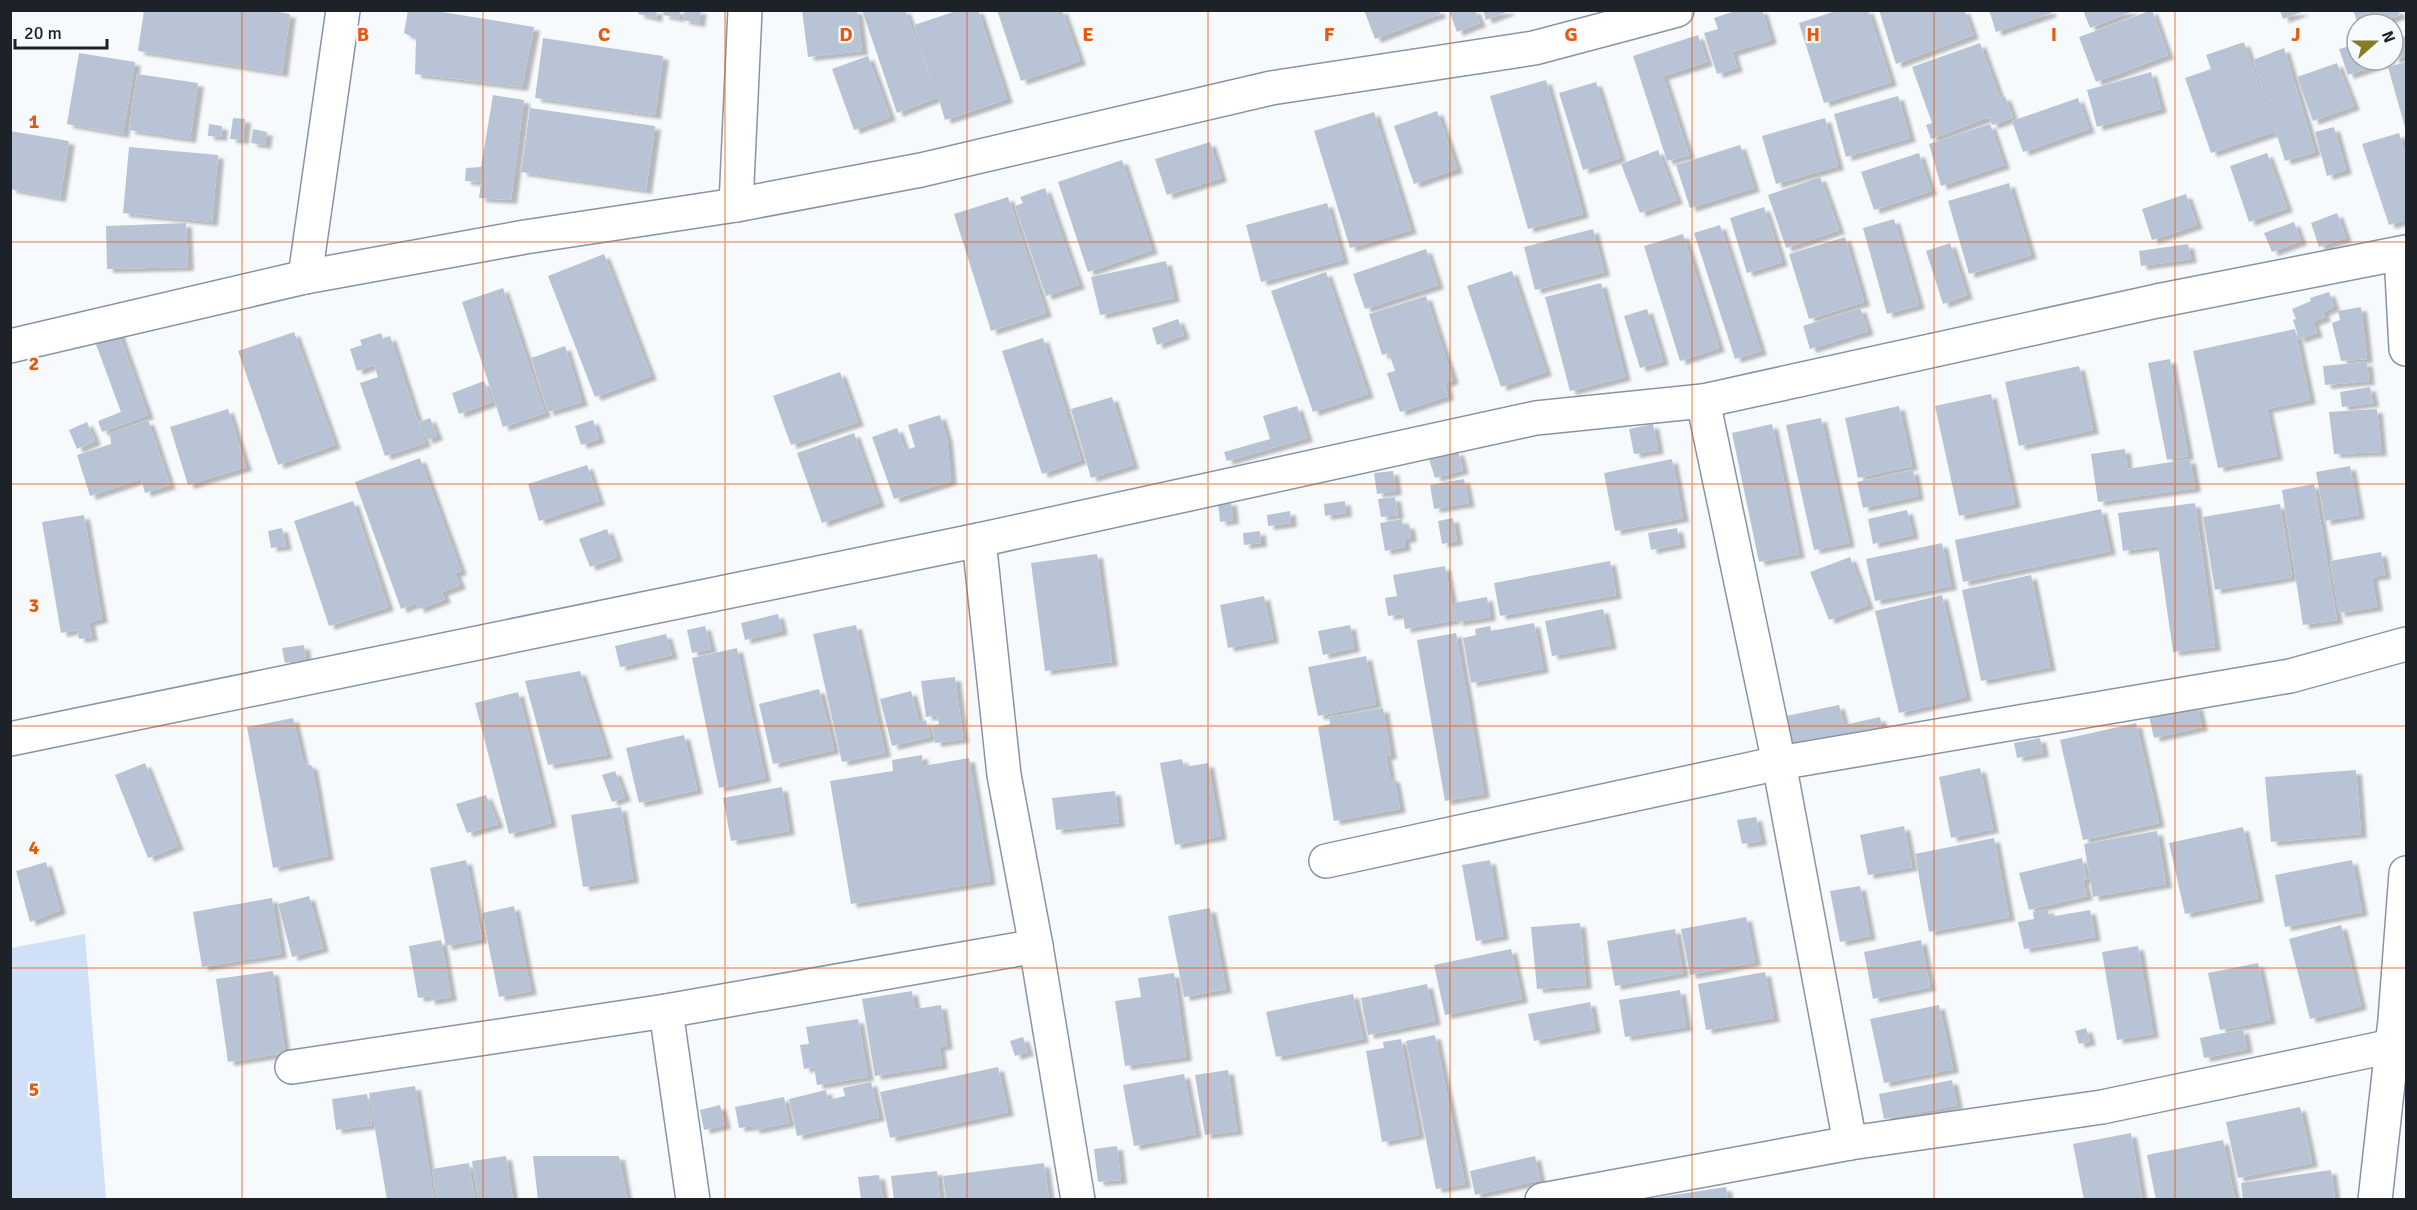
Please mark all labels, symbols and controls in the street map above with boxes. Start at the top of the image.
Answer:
scale bar [15,12,106,50]
north arrow [2345,12,2405,72]
text: 20 m [24,22,62,44]
text: B [357,22,369,47]
text: C [598,22,610,47]
text: D [839,22,853,47]
text: E [1082,22,1094,47]
text: F [1324,22,1335,47]
text: G [1564,22,1578,47]
text: H [1806,22,1820,47]
text: I [2051,22,2057,47]
text: J [2291,22,2301,47]
text: N [2377,28,2399,46]
text: 1 [29,109,40,134]
text: 2 [29,351,39,376]
text: 3 [29,593,39,618]
text: 4 [29,835,40,860]
text: 5 [29,1077,39,1102]

